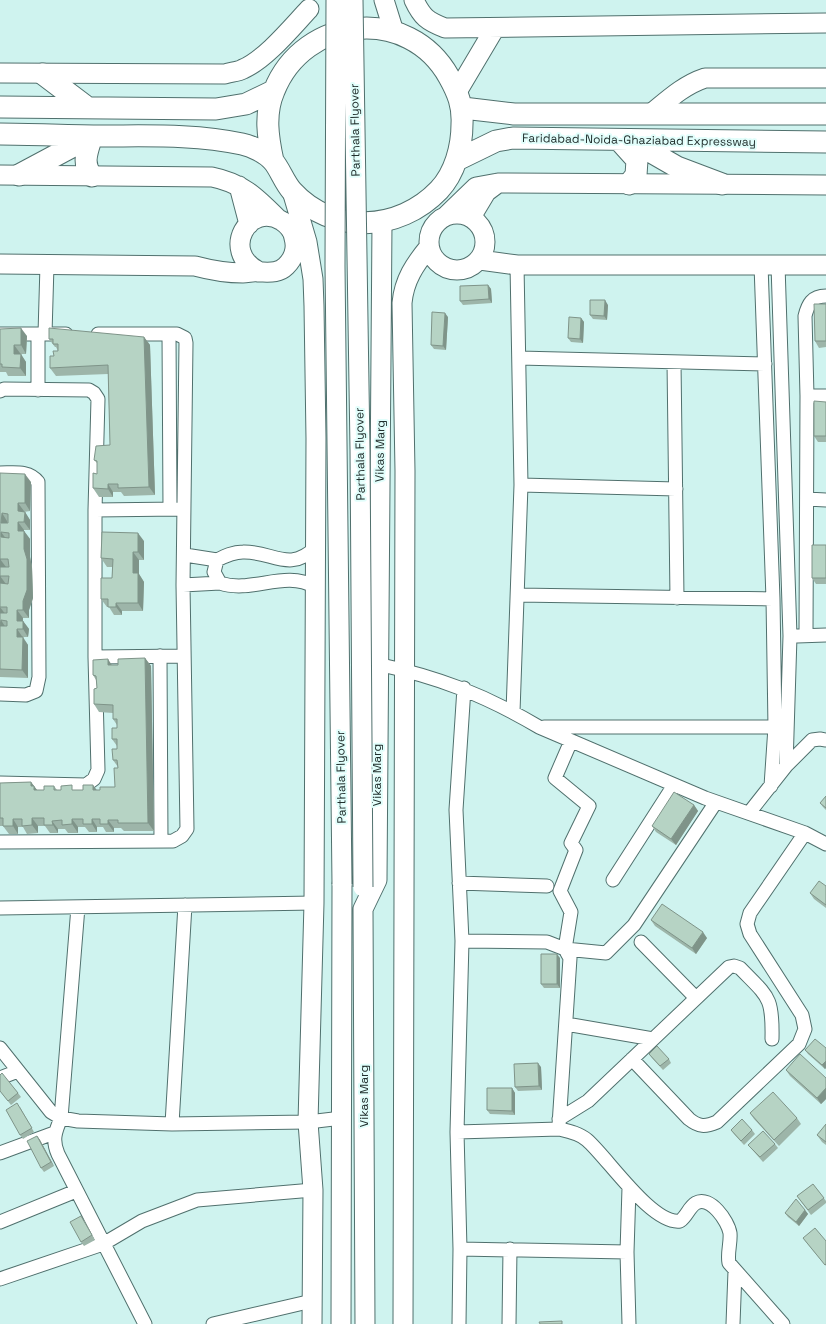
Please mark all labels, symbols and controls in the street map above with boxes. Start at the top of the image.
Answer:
street label: Parthala Flyover [346,83,364,177]
street label: Faridabad-Noida-Ghaziabad Expressway [522,130,756,150]
street label: Parthala Flyover [351,407,369,501]
street label: Vikas Marg [371,420,389,482]
street label: Parthala Flyover [332,730,350,824]
street label: Vikas Marg [369,744,385,806]
street label: Vikas Marg [356,1065,372,1127]

